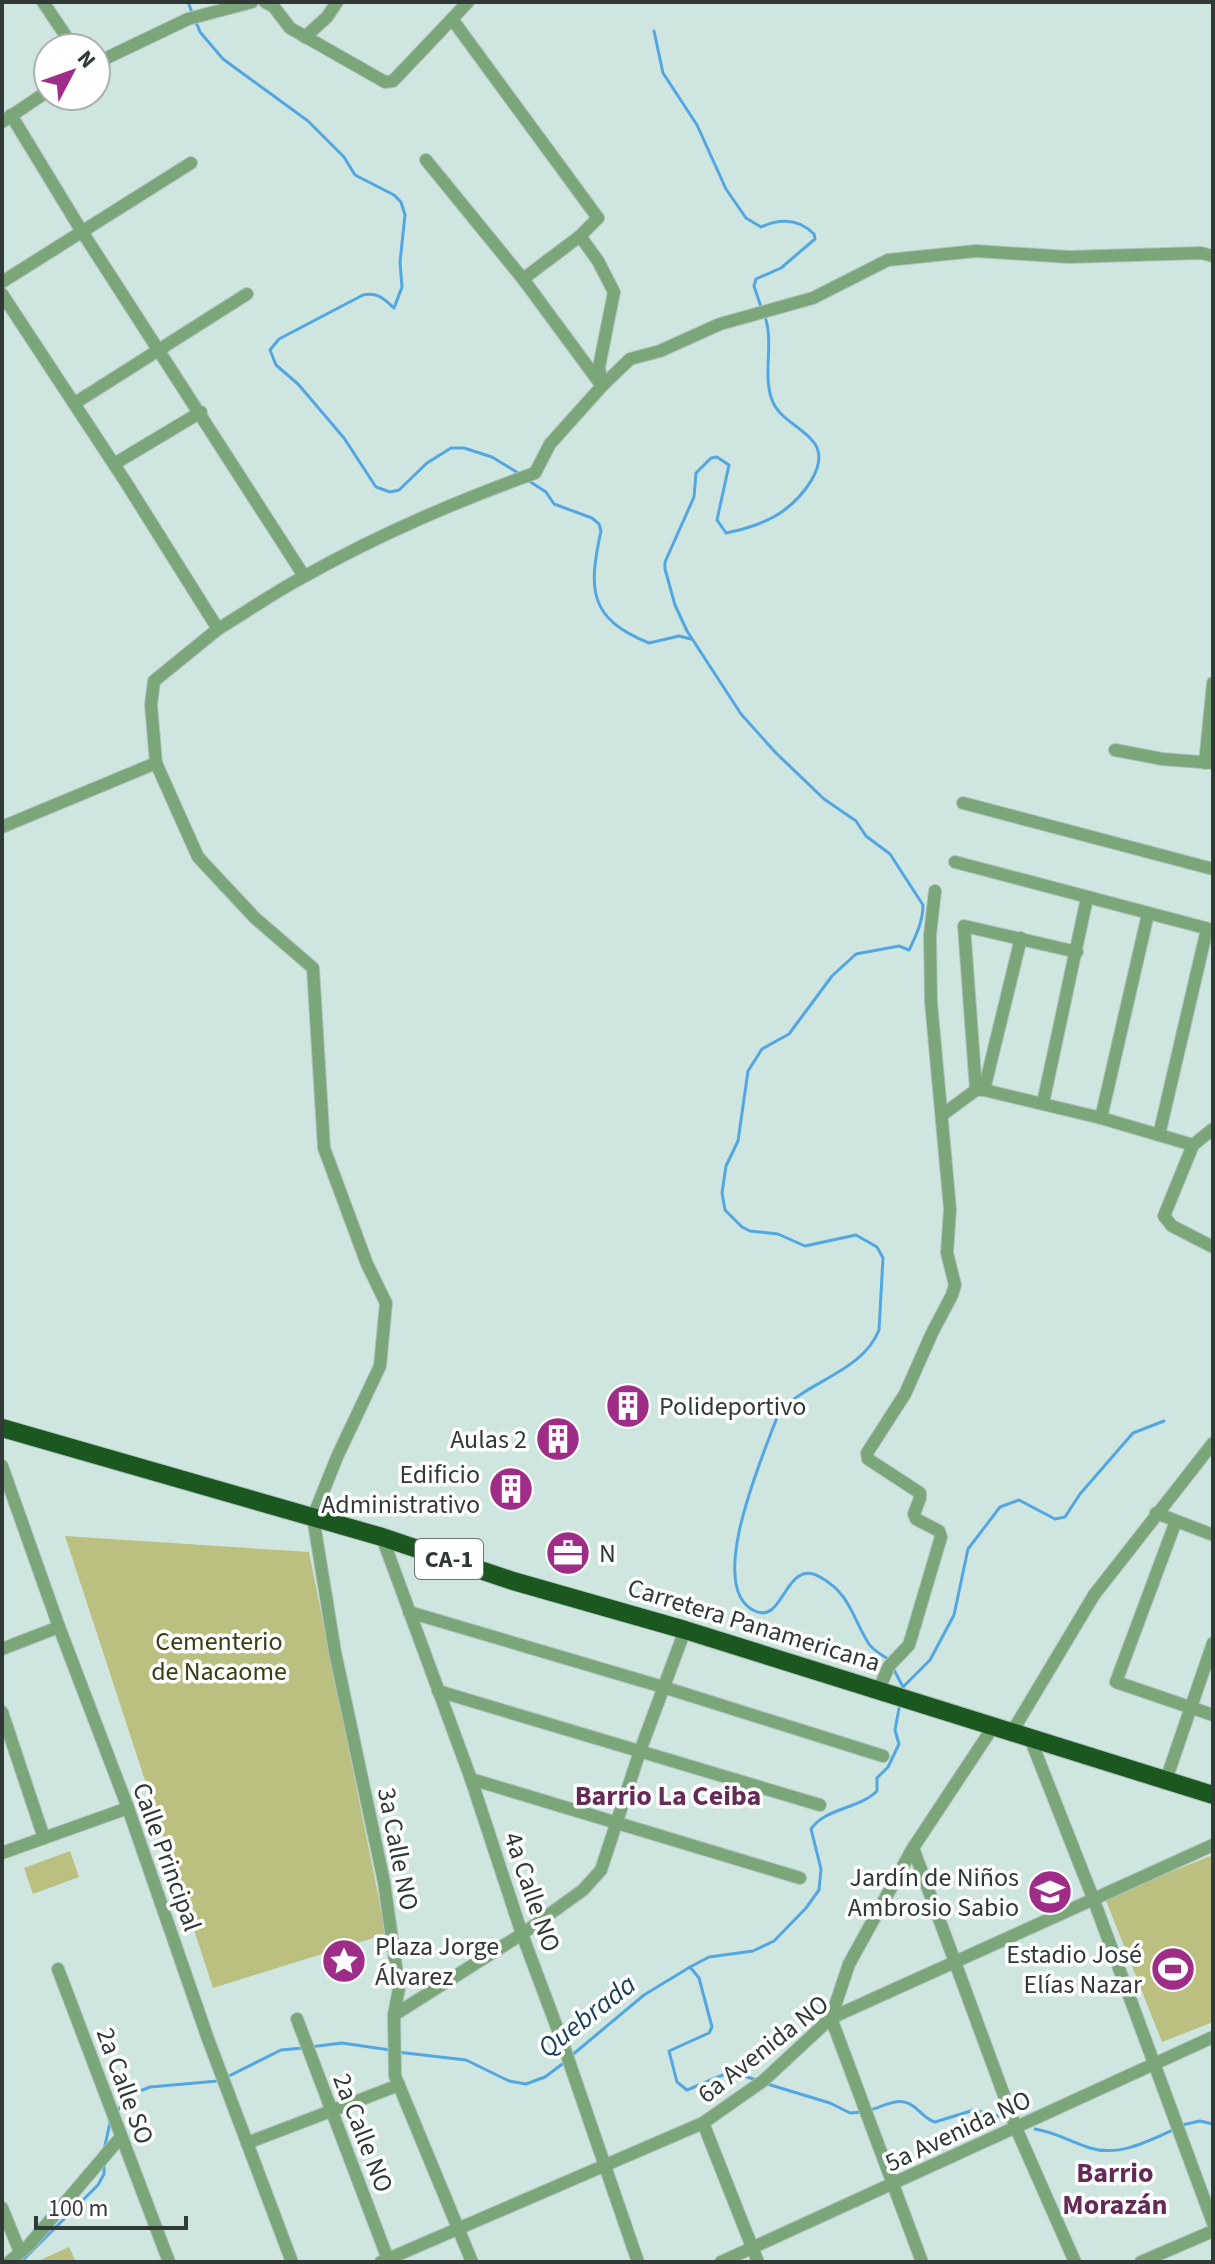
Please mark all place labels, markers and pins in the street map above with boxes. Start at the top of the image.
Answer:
building icon: Polideportivo [604,1382,652,1430]
place label: Polideportivo [659,1388,806,1425]
building icon: Aulas 2 [534,1415,582,1463]
place label: Aulas 2 [450,1421,527,1458]
place label: Edificio Administrativo [321,1456,480,1523]
building icon: Edificio Administrativo [487,1465,535,1513]
office icon: N [544,1529,592,1577]
place label: N [599,1535,616,1572]
place label: Jardín de Niños Ambrosio Sabio [848,1859,1019,1926]
school or university icon: Jardín de Niños Ambrosio Sabio [1026,1868,1074,1916]
place label: Plaza Jorge Álvarez [375,1928,499,1995]
place label: Estadio José Elías Nazar [1006,1936,1143,2003]
place icon: Plaza Jorge Álvarez [320,1937,368,1985]
sports icon: Estadio José Elías Nazar [1149,1945,1197,1993]

